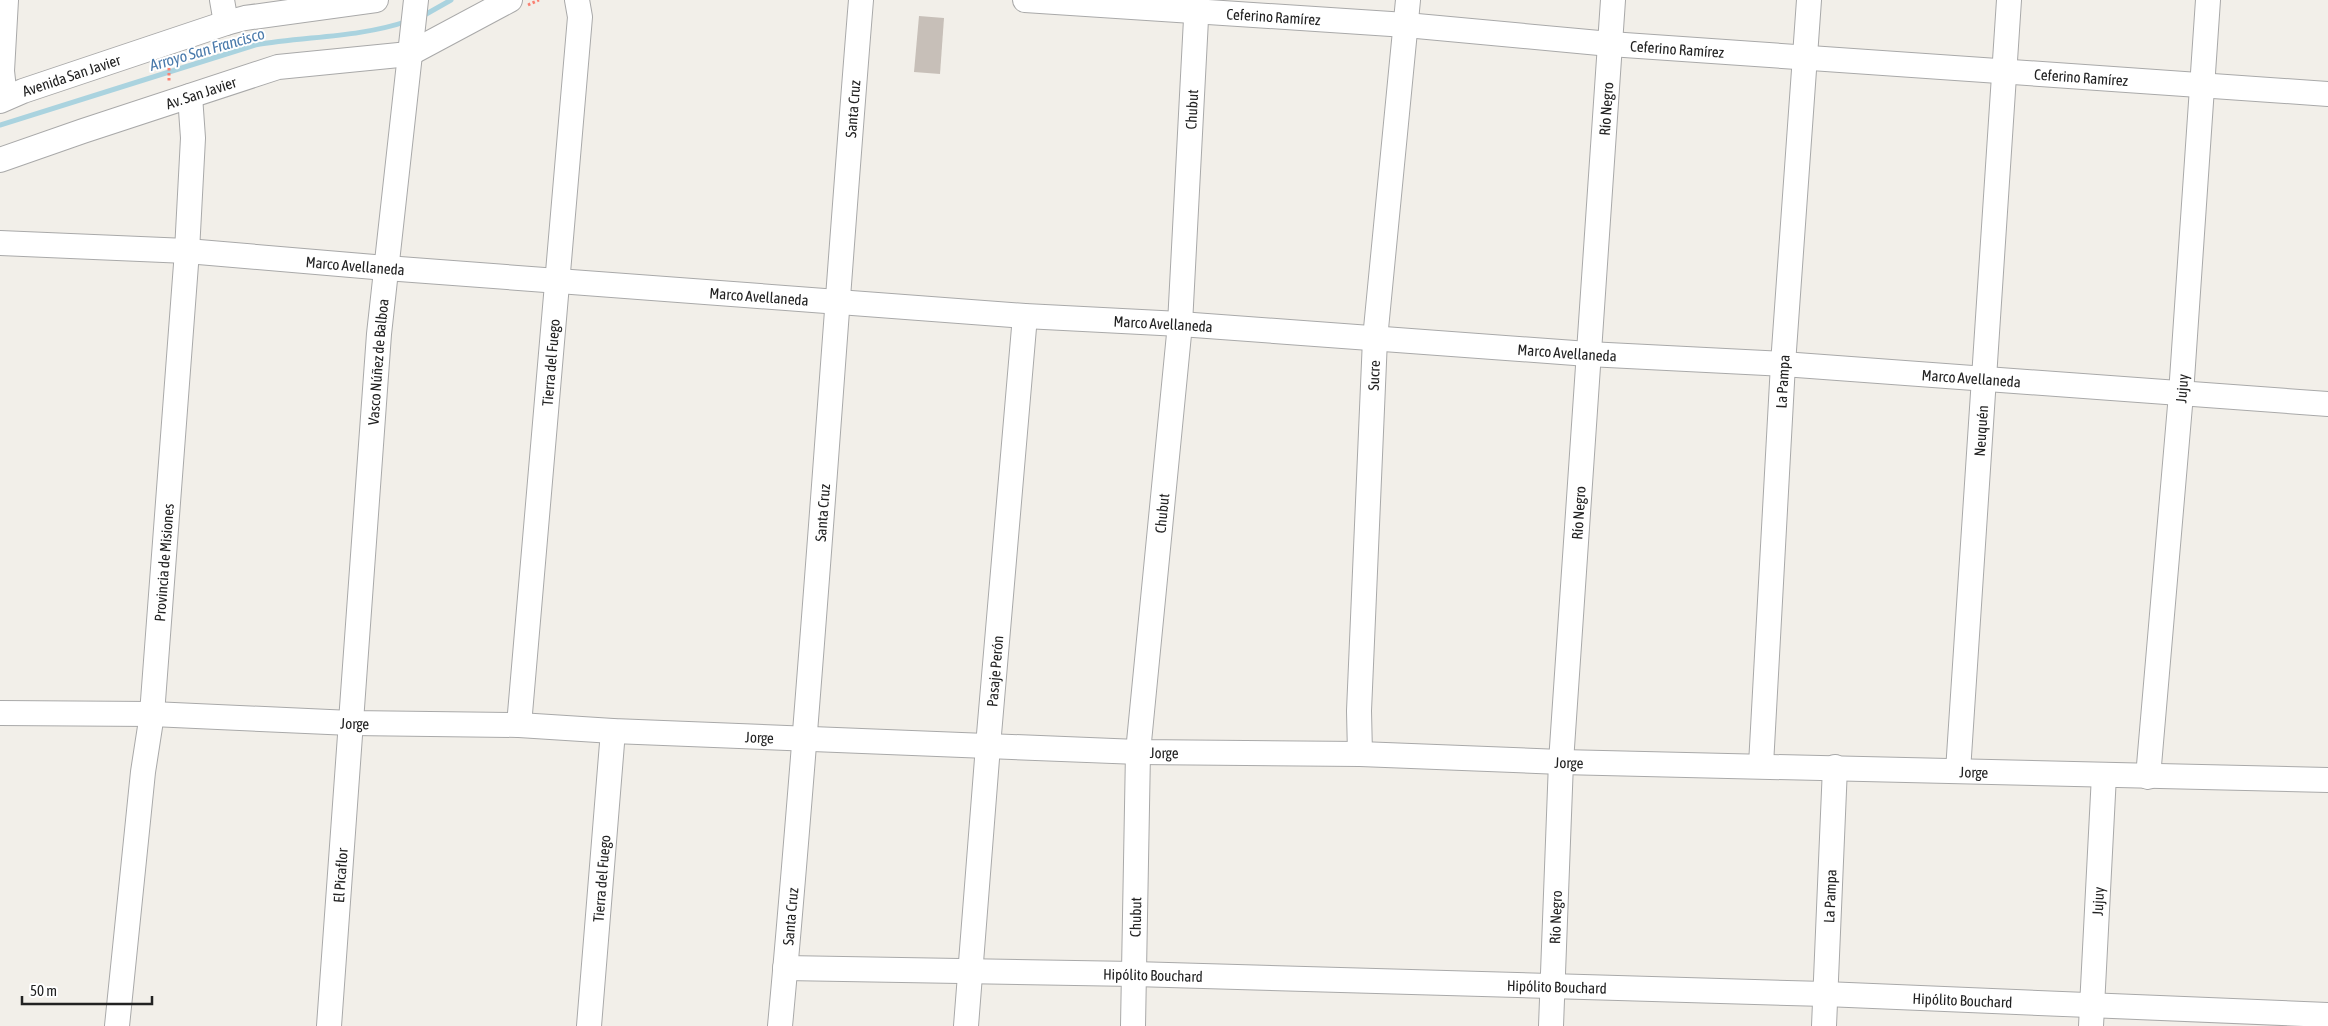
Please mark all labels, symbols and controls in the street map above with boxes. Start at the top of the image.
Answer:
street label: Ceferino Ramírez [1226,5,1322,28]
water label: Arroyo San Francisco [147,24,267,75]
street label: Ceferino Ramírez [1630,37,1725,60]
street label: Avenida San Javier [20,50,123,99]
street label: Ceferino Ramírez [2034,65,2129,89]
street label: Av. San Javier [163,73,239,112]
street label: Santa Cruz [842,79,863,138]
street label: Río Negro [1595,81,1616,136]
street label: Chubut [1182,89,1201,130]
street label: Marco Avellaneda [305,253,405,278]
street label: Marco Avellaneda [709,284,809,308]
street label: Vasco Núñez de Balboa [364,298,391,426]
street label: Marco Avellaneda [1113,312,1213,335]
street label: Tierra del Fuego [538,318,562,407]
street label: Marco Avellaneda [1517,340,1617,364]
street label: La Pampa [1772,354,1792,409]
street label: Sucre [1364,360,1383,391]
street label: Marco Avellaneda [1921,366,2021,390]
street label: Jujuy [2172,373,2191,404]
street label: Neuquén [1970,405,1991,457]
street label: Santa Cruz [811,483,833,542]
street label: Río Negro [1568,485,1588,540]
street label: Chubut [1151,492,1172,534]
street label: Provincia de Misiones [151,503,176,622]
street label: Pasaje Perón [983,635,1006,707]
street label: Jorge [340,714,369,732]
street label: Jorge [745,728,774,746]
street label: Jorge [1150,744,1179,761]
street label: Jorge [1554,753,1584,771]
street label: Jorge [1959,763,1989,781]
street label: Tierra del Fuego [589,834,613,923]
street label: El Picaflor [329,847,350,903]
street label: La Pampa [1820,869,1839,923]
street label: Santa Cruz [779,886,801,946]
street label: Jujuy [2088,886,2107,916]
street label: Río Negro [1546,890,1565,944]
street label: Chubut [1126,897,1144,937]
street label: Hipólito Bouchard [1103,965,1203,984]
scale bar [22,974,152,1006]
street label: Hipólito Bouchard [1507,976,1607,996]
text: 50 m [30,982,57,999]
street label: Hipólito Bouchard [1912,989,2013,1010]

